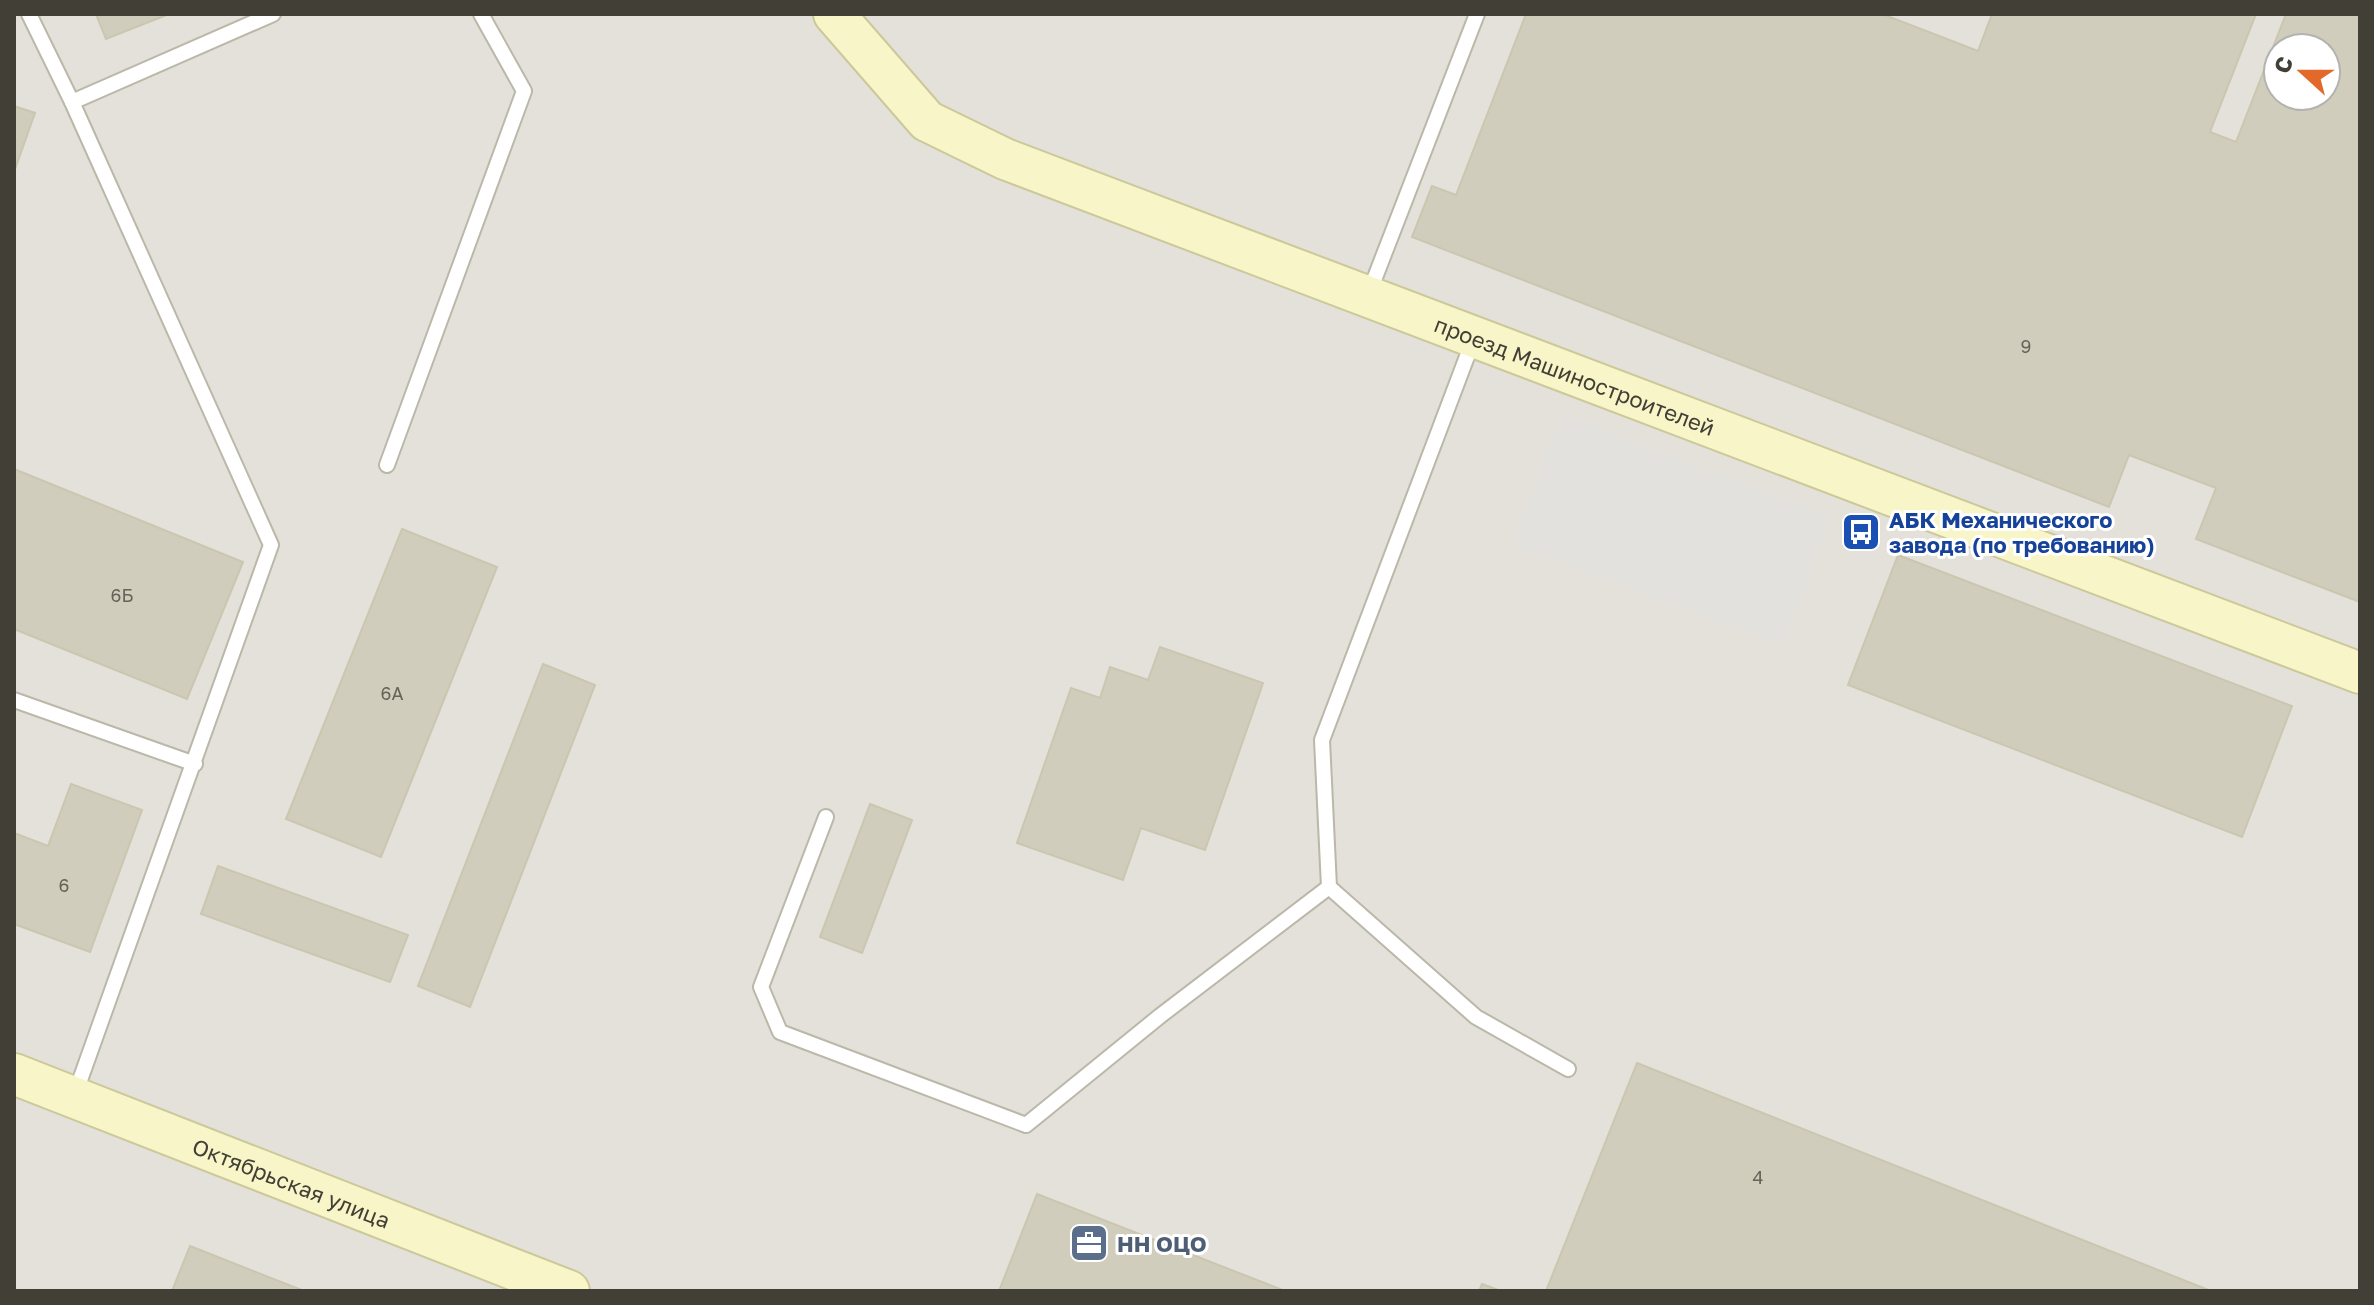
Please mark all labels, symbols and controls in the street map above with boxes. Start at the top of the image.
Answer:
north arrow [2262,32,2342,112]
text: С [2267,53,2298,77]
street label: проезд Машиностроителей [1431,310,1719,441]
house number: 9 [2021,335,2031,357]
place label: АБК Механического завода (по требованию) [1889,506,2155,558]
bus stop icon: АБК Механического завода (по требованию) [1840,511,1882,553]
house number: 6Б [111,584,133,606]
house number: 6А [381,682,403,704]
house number: 6 [59,874,69,896]
street label: Октябрьская улица [189,1132,394,1233]
house number: 4 [1753,1166,1764,1188]
office icon: НН ОЦО [1068,1222,1110,1264]
place label: НН ОЦО [1117,1230,1207,1257]

